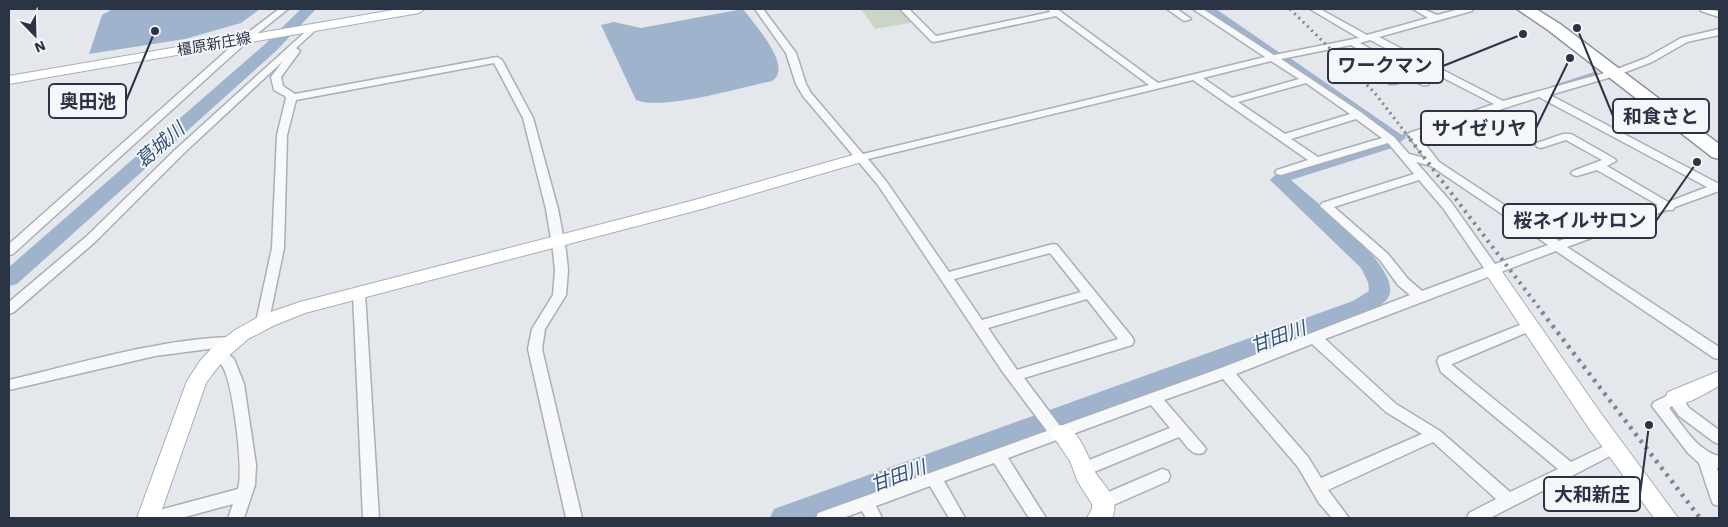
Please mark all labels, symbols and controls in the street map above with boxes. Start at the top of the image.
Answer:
north arrow [10,10,60,60]
street label: 橿原新庄線 [175,29,253,59]
text: N [32,38,48,56]
callout: ワークマン [1328,49,1443,83]
text: ワークマン [1337,54,1433,77]
callout: 奥田池 [49,84,126,118]
text: 奥田池 [59,90,117,113]
callout: 和食さと [1613,99,1709,133]
text: 和食さと [1623,105,1699,128]
callout: サイゼリヤ [1421,111,1536,145]
water label: 葛城川 [131,116,191,172]
text: サイゼリヤ [1431,117,1527,140]
callout: 桜ネイルサロン [1503,204,1656,238]
text: 桜ネイルサロン [1513,209,1647,232]
water label: 甘田川 [1247,316,1311,358]
water label: 甘田川 [867,455,931,497]
callout: 大和新庄 [1544,477,1640,511]
text: 大和新庄 [1554,483,1630,506]

